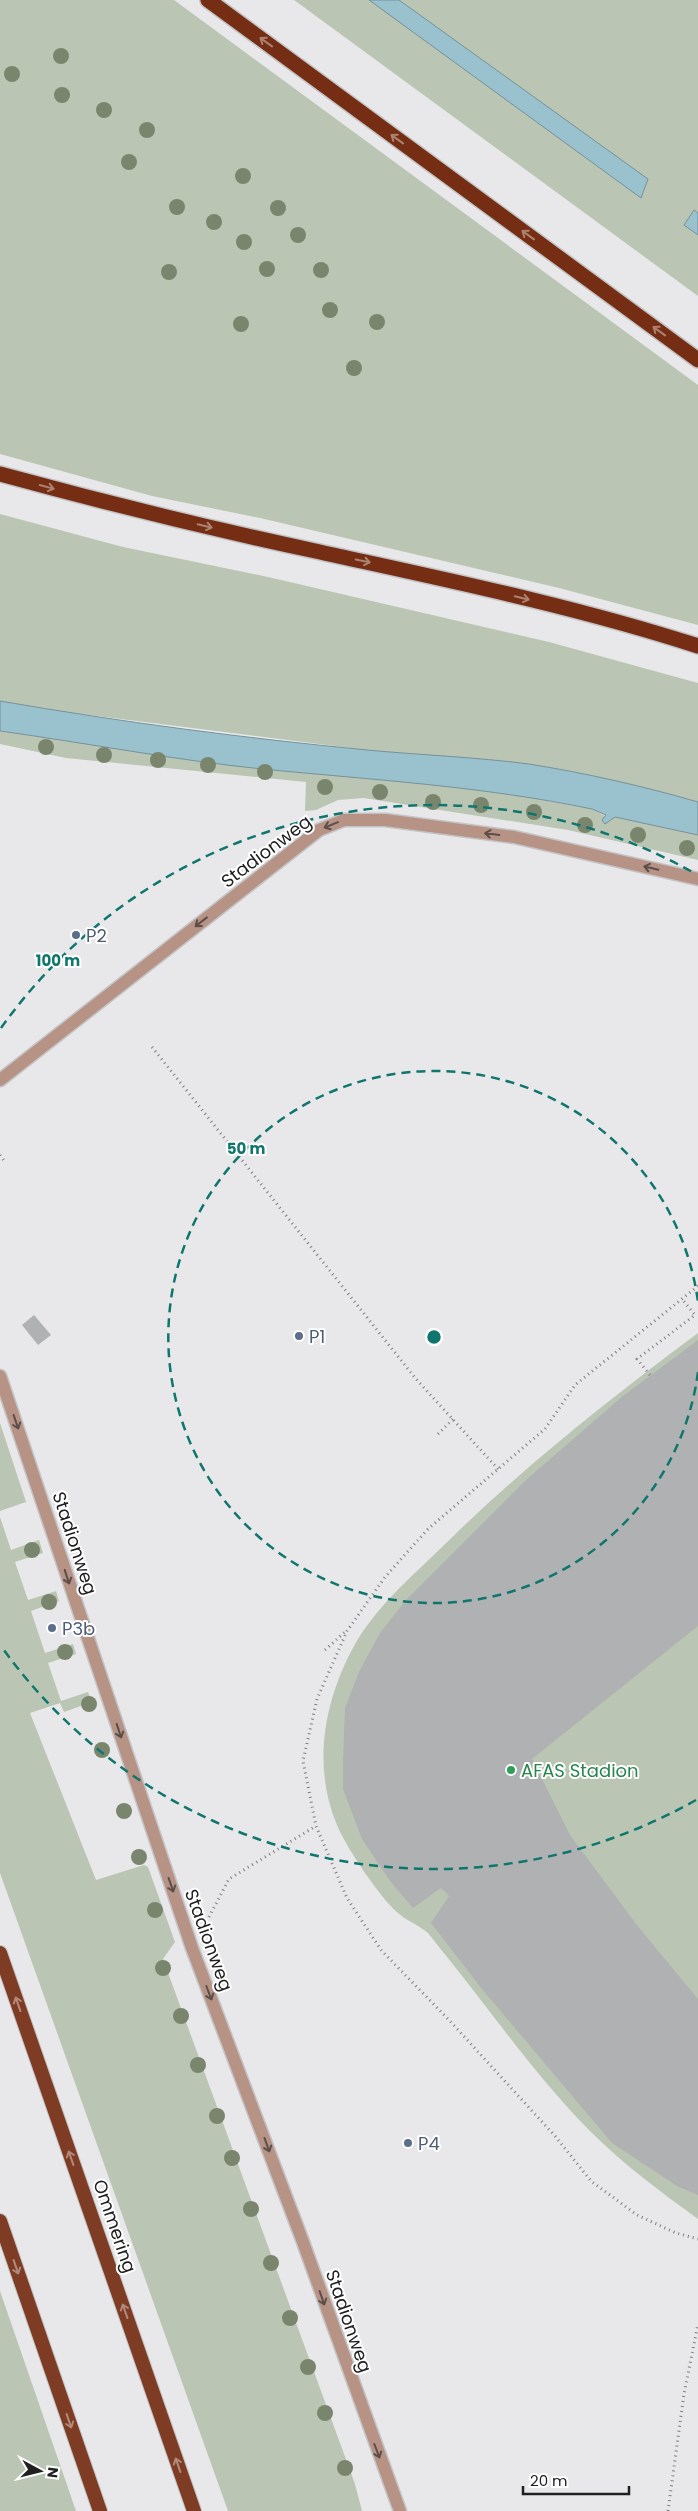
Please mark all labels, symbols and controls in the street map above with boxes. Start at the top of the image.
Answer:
one-way arrow [260,37,273,48]
one-way arrow [390,134,404,144]
one-way arrow [521,230,535,240]
one-way arrow [652,326,666,336]
one-way arrow [39,482,55,492]
one-way arrow [196,522,212,532]
one-way arrow [355,557,371,567]
one-way arrow [513,594,529,603]
street label: Stadionweg [216,809,316,893]
one-way arrow [324,821,339,831]
one-way arrow [484,829,500,839]
one-way arrow [643,863,659,872]
one-way arrow [195,917,208,928]
place label: P2 [86,923,107,948]
marker: P2 [70,929,82,941]
text: 100 m [36,950,80,971]
text: 50 m [227,1138,265,1159]
place label: P1 [309,1324,325,1349]
centre of rings [425,1328,443,1346]
marker: P1 [293,1330,305,1342]
one-way arrow [12,1414,21,1430]
street label: Stadionweg [47,1488,103,1598]
one-way arrow [63,1568,73,1584]
place label: P3b [62,1616,95,1641]
marker: P3b [46,1622,58,1634]
one-way arrow [114,1722,124,1738]
place label: AFAS Stadion [521,1758,639,1783]
marker: AFAS Stadion [505,1764,517,1776]
one-way arrow [167,1876,176,1892]
street label: Stadionweg [179,1885,239,1995]
one-way arrow [205,1985,214,2001]
one-way arrow [13,1997,22,2013]
place label: P4 [418,2131,440,2156]
one-way arrow [263,2137,272,2153]
marker: P4 [402,2137,414,2149]
one-way arrow [66,2151,75,2166]
street label: Ommering [87,2176,143,2276]
one-way arrow [12,2259,21,2274]
street label: Stadionweg [320,2266,378,2376]
one-way arrow [318,2290,327,2305]
one-way arrow [119,2304,129,2320]
one-way arrow [65,2412,75,2428]
one-way arrow [373,2443,383,2458]
north arrow [15,2446,65,2496]
one-way arrow [173,2458,182,2473]
scale bar [523,2464,629,2496]
text: N [42,2466,63,2479]
text: 20 m [530,2470,568,2491]

